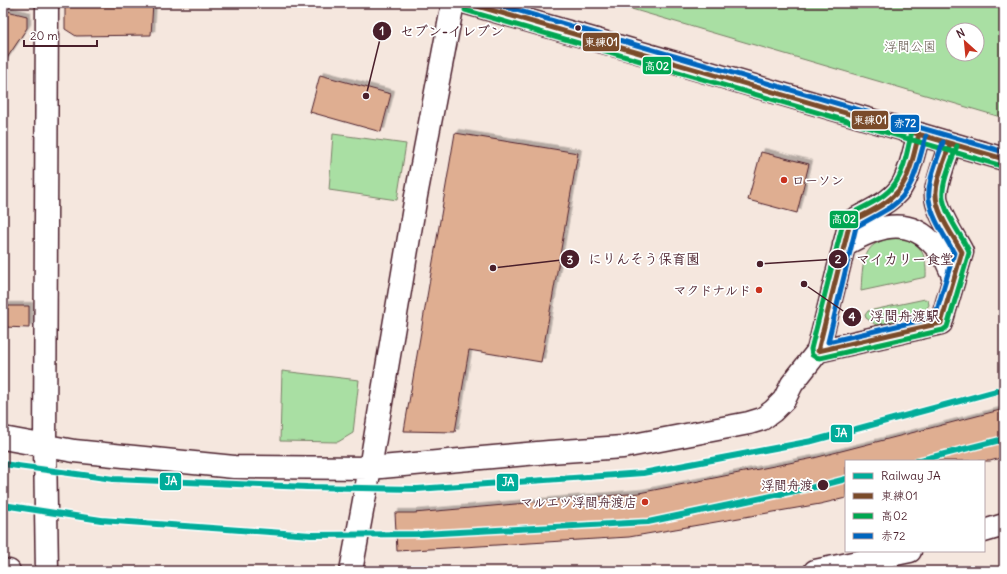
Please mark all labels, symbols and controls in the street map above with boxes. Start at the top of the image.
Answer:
callout: セブン-イレブン [372,18,512,44]
scale bar [24,22,97,48]
text: セブン-イレブン [400,22,504,40]
north arrow [945,22,985,62]
text: 1 [380,23,384,38]
unlabelled marker [573,23,583,33]
text: N [954,25,967,41]
text: 20 m [30,28,58,43]
line badge: 東練01 [582,32,620,52]
text: 東練01 [584,35,618,49]
park label: 浮間公園 [884,38,936,55]
line badge: 高02 [642,56,672,75]
text: 高02 [645,59,669,73]
line badge: 東練01 [851,110,889,130]
text: 東練01 [853,113,887,127]
line badge: 赤72 [890,114,920,133]
text: 赤72 [894,116,916,130]
place label: ローソン [792,172,844,189]
marker: ローソン [779,175,789,185]
line badge: 高02 [829,210,859,229]
text: 高02 [832,212,856,226]
callout: にりんそう保育園 [560,246,708,272]
callout: マイカリー食堂 [828,246,962,272]
text: にりんそう保育園 [588,250,700,268]
text: マイカリー食堂 [856,250,954,268]
text: 2 [835,251,842,266]
text: 3 [567,252,574,267]
place label: マクドナルド [674,282,751,299]
marker: マクドナルド [754,285,764,295]
callout: 浮間舟渡駅 [842,304,948,330]
text: 浮間舟渡駅 [870,307,940,325]
text: 4 [849,309,856,324]
line badge: JA [830,424,853,443]
text: JA [835,426,847,440]
legend [845,460,985,552]
text: Railway JA [881,468,941,483]
line badge: JA [159,472,182,491]
line badge: JA [496,473,519,492]
text: JA [165,474,177,488]
text: JA [502,475,514,489]
place label: 浮間舟渡 [761,477,813,494]
marker: 浮間舟渡 [816,478,830,492]
text: 東練01 [881,488,918,503]
place label: マルエツ浮間舟渡店 [520,494,637,511]
marker: マルエツ浮間舟渡店 [640,497,650,507]
text: 高02 [881,508,908,523]
text: 赤72 [881,528,906,543]

